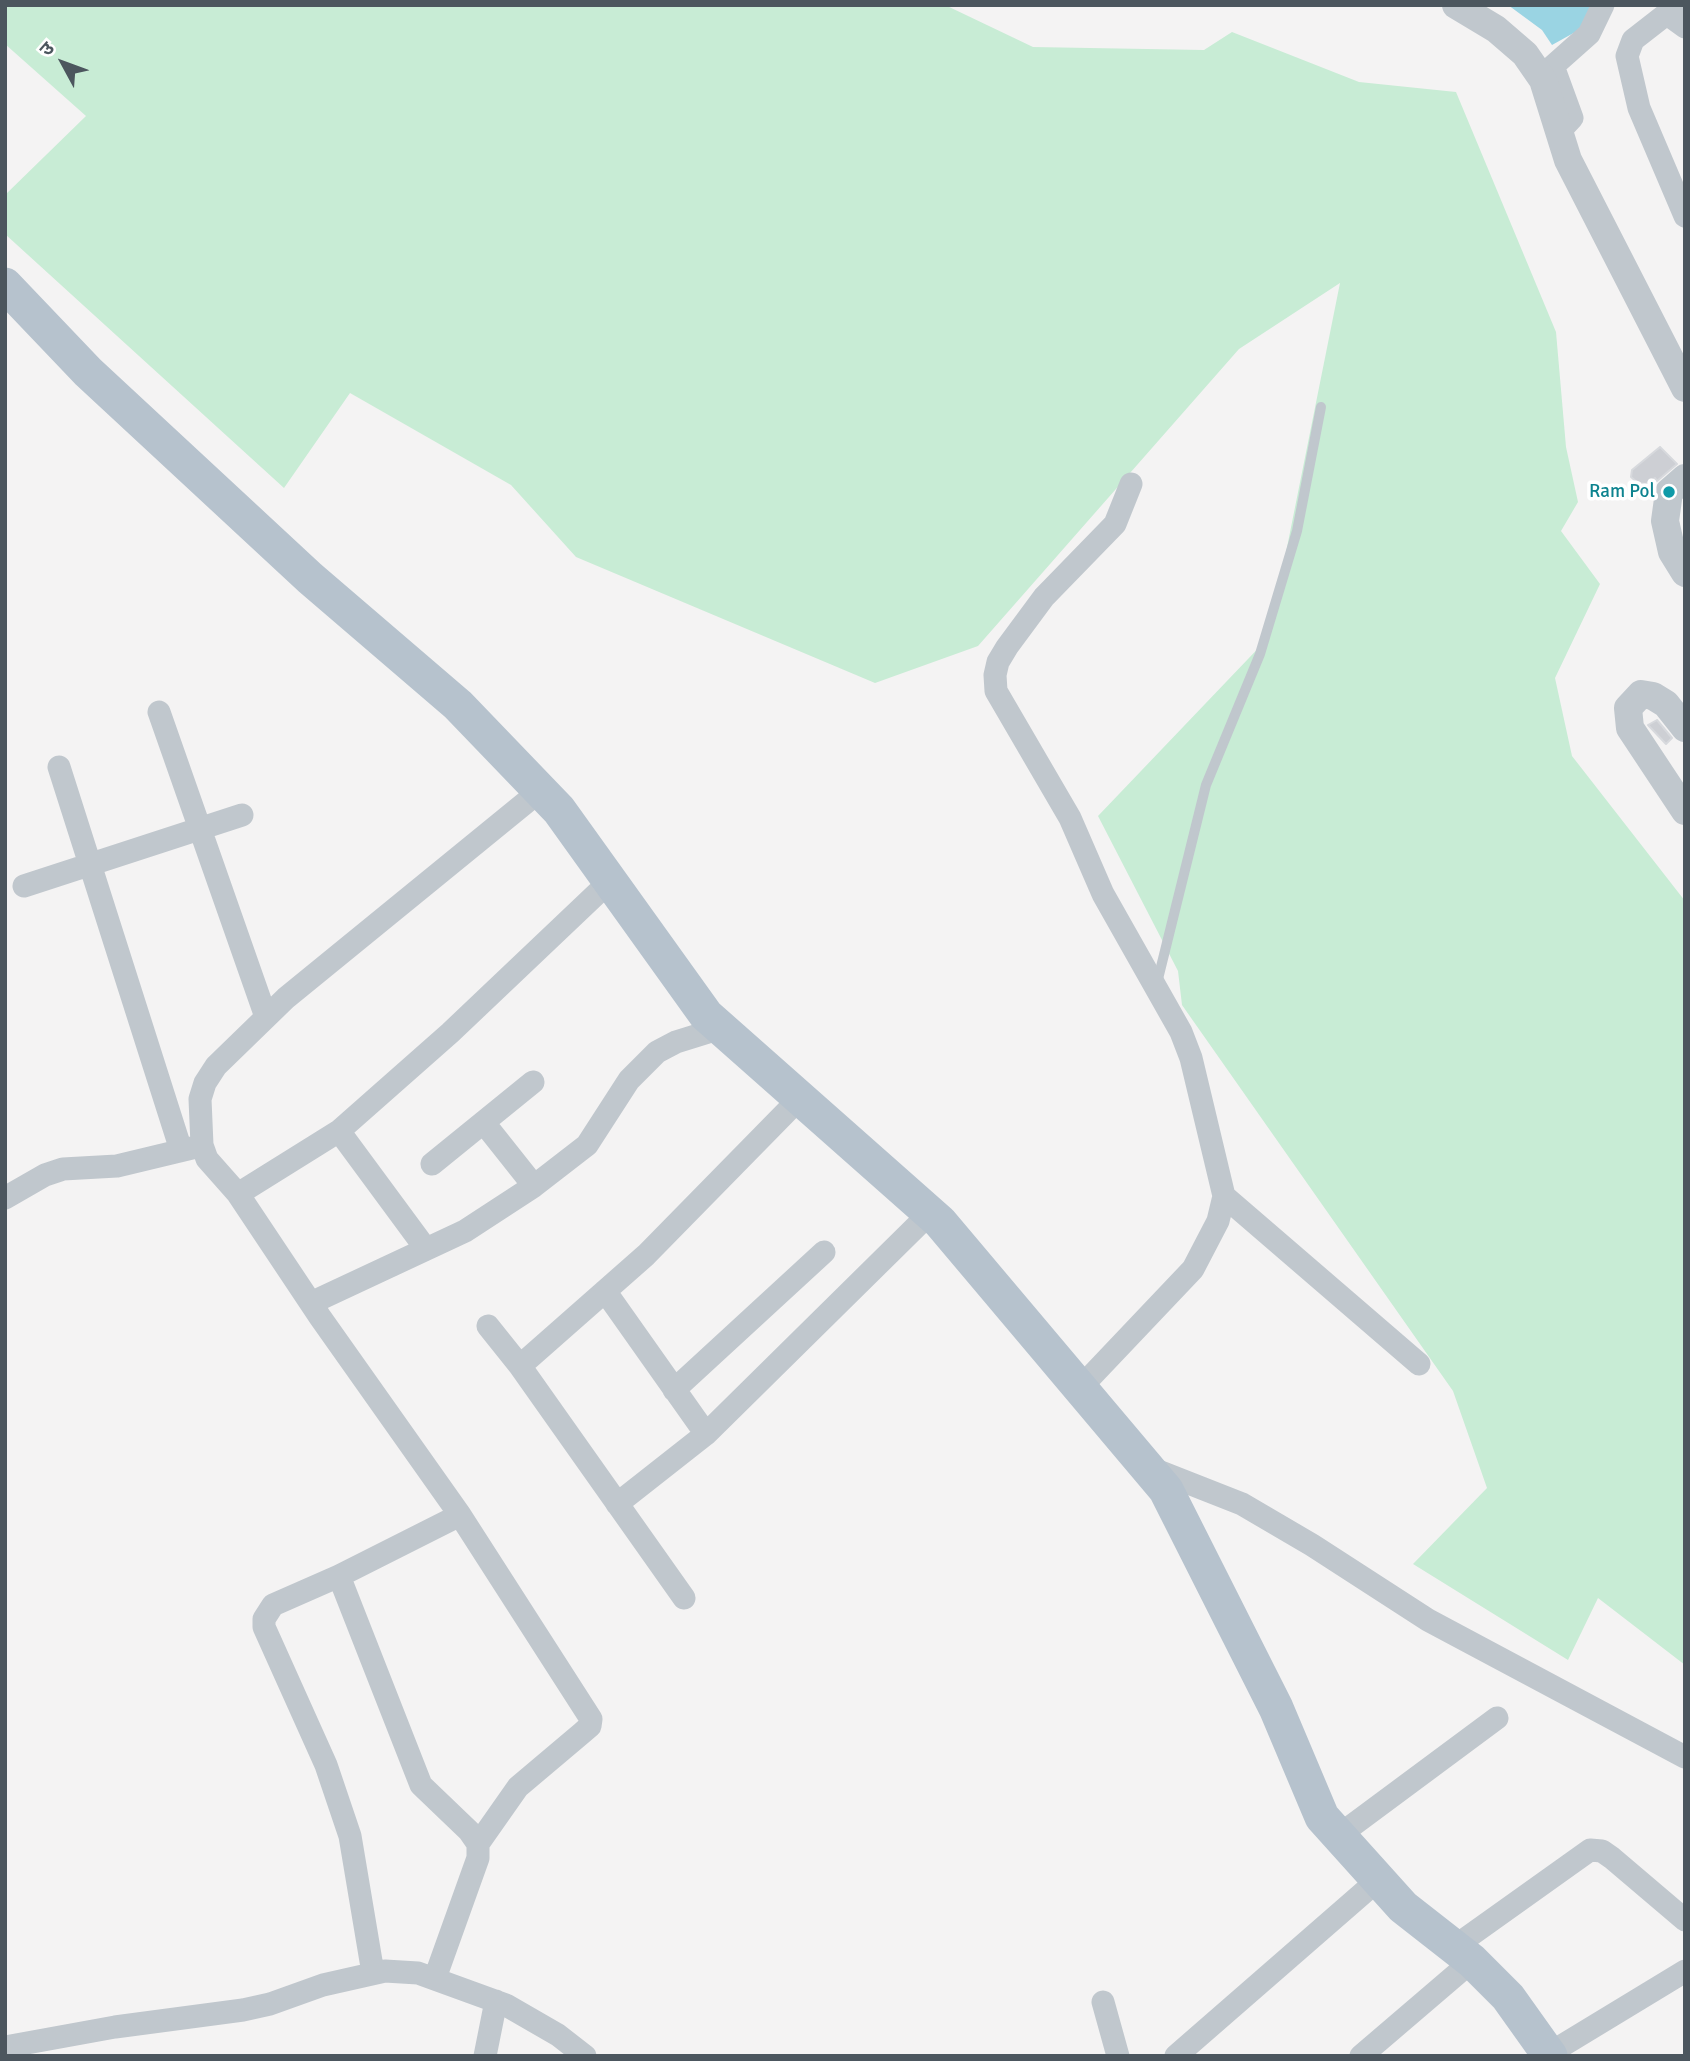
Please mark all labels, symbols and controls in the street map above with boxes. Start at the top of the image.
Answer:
north arrow [28,28,98,98]
text: उ [34,37,60,61]
place label: Ram Pol [1589,481,1655,503]
marker: Ram Pol [1661,484,1677,500]

